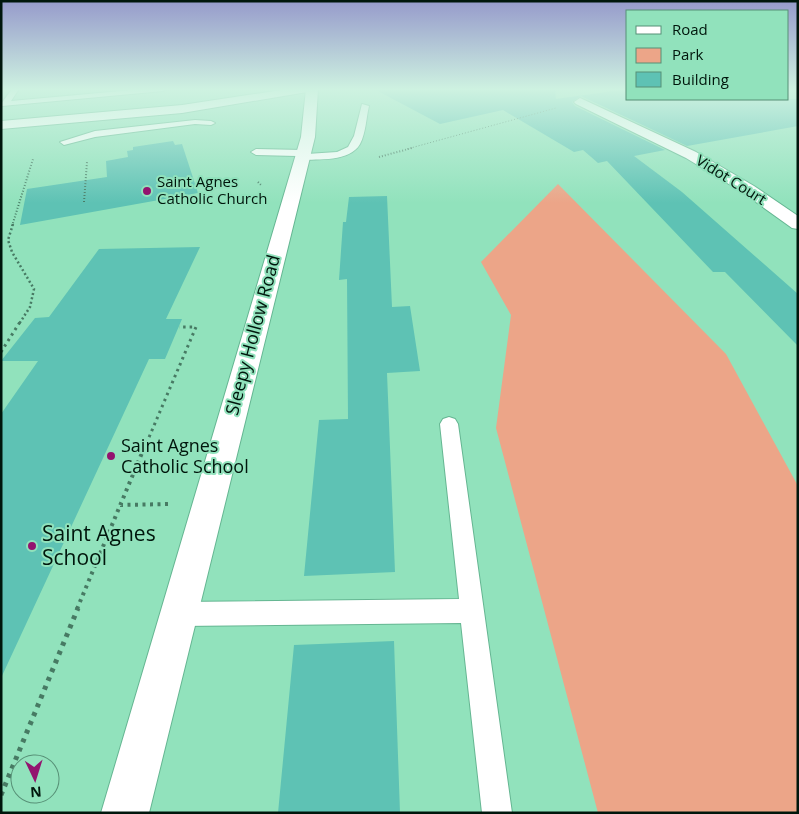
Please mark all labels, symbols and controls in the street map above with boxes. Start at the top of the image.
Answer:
legend [626,10,789,100]
text: Road [672,19,708,39]
text: Park [672,44,703,64]
text: Building [672,69,729,89]
street label: Vidot Court [693,150,770,209]
place label: Saint Agnes Catholic Church [157,171,267,208]
marker: Saint Agnes Catholic Church [141,185,153,197]
street label: Sleepy Hollow Road [219,252,285,418]
place label: Saint Agnes Catholic School [121,433,249,478]
marker: Saint Agnes Catholic School [105,450,117,462]
place label: Saint Agnes School [42,519,156,571]
marker: Saint Agnes School [26,540,38,552]
north arrow [10,754,60,804]
text: N [30,783,42,802]

